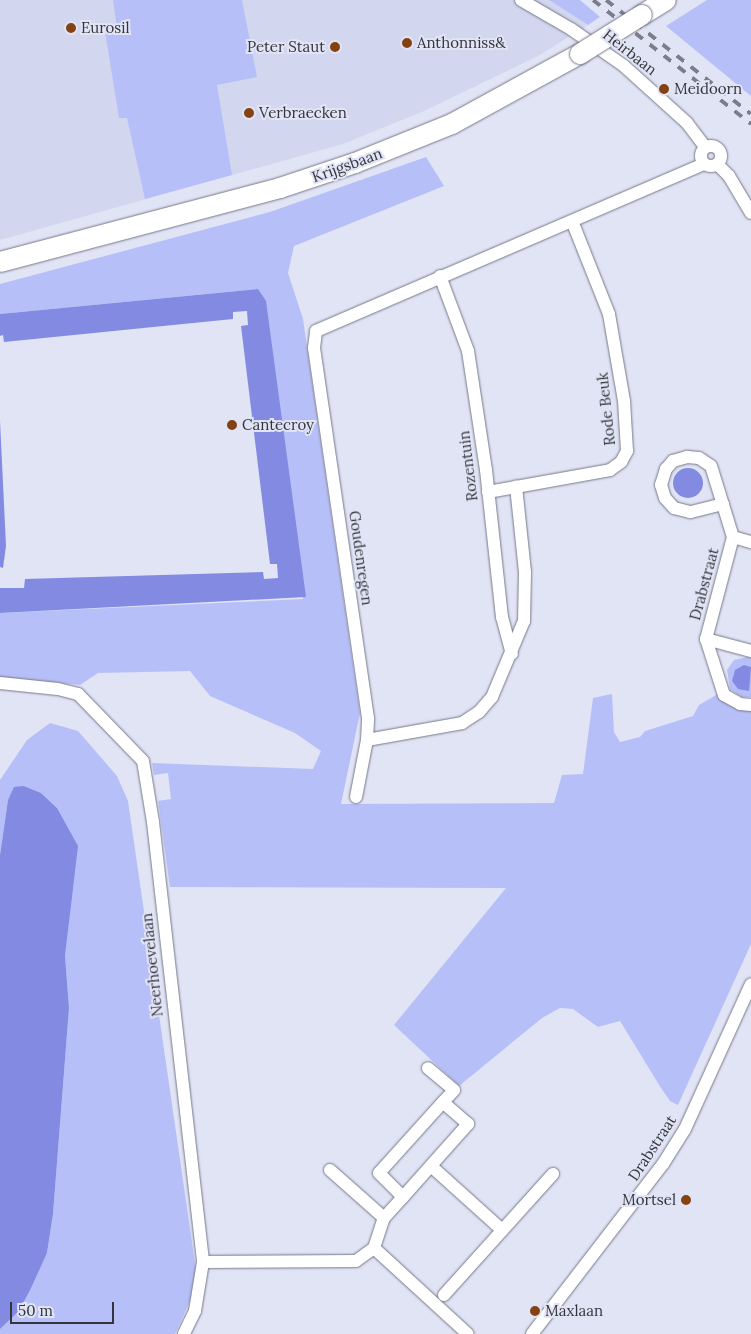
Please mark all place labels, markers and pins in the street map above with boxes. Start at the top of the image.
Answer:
place label: Eurosil [81,19,130,37]
marker: Eurosil [65,22,77,34]
place label: Anthonniss& [417,34,506,52]
marker: Anthonniss& [401,37,413,49]
place label: Peter Staut [247,38,325,56]
marker: Peter Staut [329,41,341,53]
place label: Meidoorn [674,80,742,98]
marker: Meidoorn [658,83,670,95]
place label: Verbraecken [259,104,347,122]
marker: Verbraecken [243,107,255,119]
place label: Cantecroy [242,416,314,434]
marker: Cantecroy [226,419,238,431]
place label: Mortsel [622,1191,676,1209]
marker: Mortsel [680,1194,692,1206]
place label: Maxlaan [545,1302,603,1320]
marker: Maxlaan [529,1305,541,1317]

